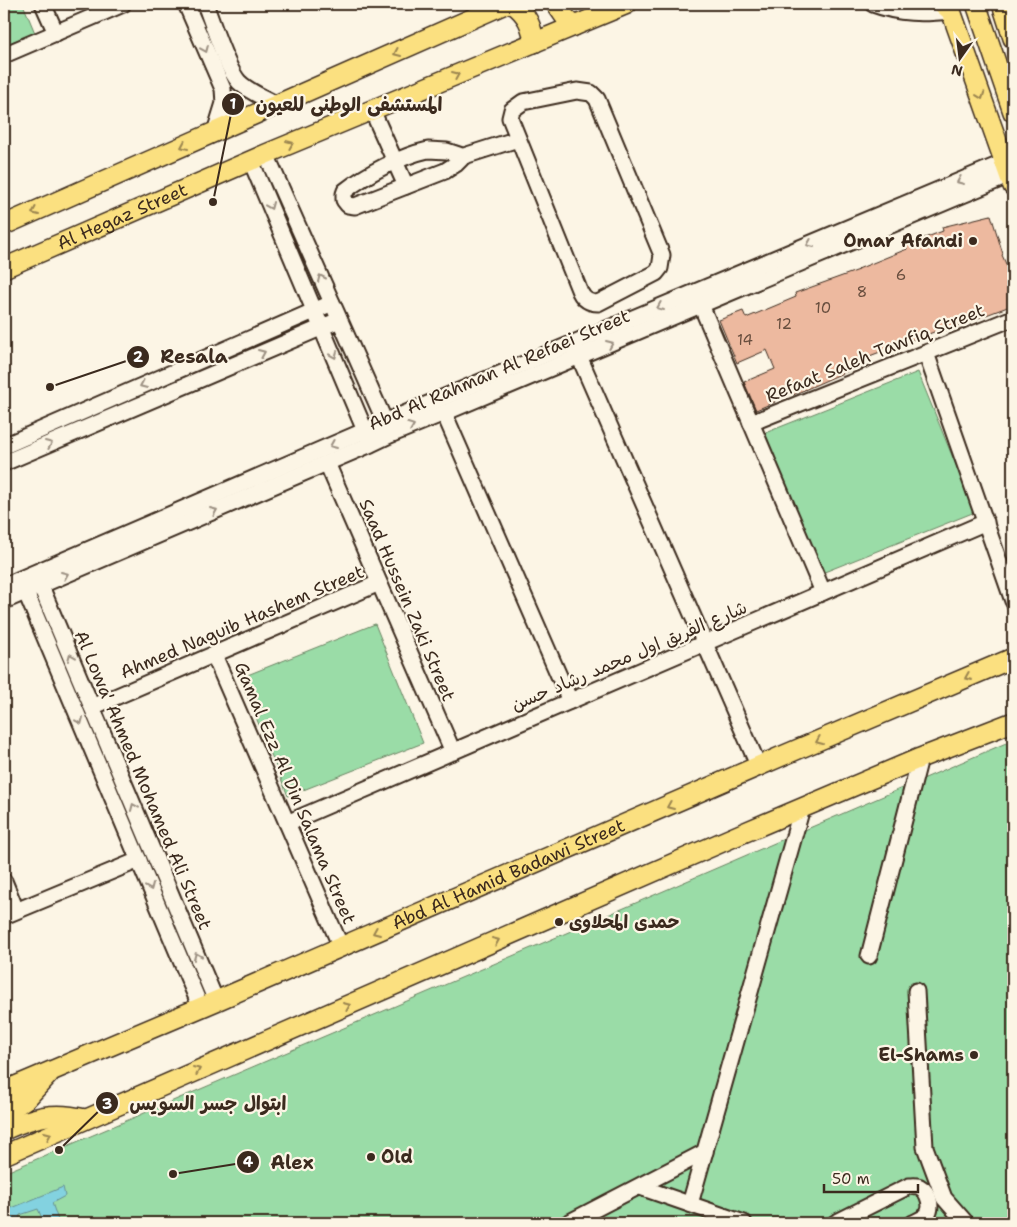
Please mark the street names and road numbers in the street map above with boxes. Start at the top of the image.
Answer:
street label: Al Hegaz Street [53,178,191,255]
street label: Refaat Saleh Tawfiq Street [762,298,988,408]
street label: Abd Al Rahman Al Refaei Street [365,304,633,436]
street label: Saad Hussein Zaki Street [353,495,461,705]
street label: Ahmed Naguib Hashem Street [116,560,368,684]
street label: شارع الفريق اول محمد رشاد حسن [507,595,751,717]
street label: Al Lowa' Ahmed Mohamed Ali Street [69,627,217,934]
street label: Gamal Ezz Al Din Salama Street [229,658,361,928]
street label: Abd Al Hamid Badawi Street [388,813,629,935]

